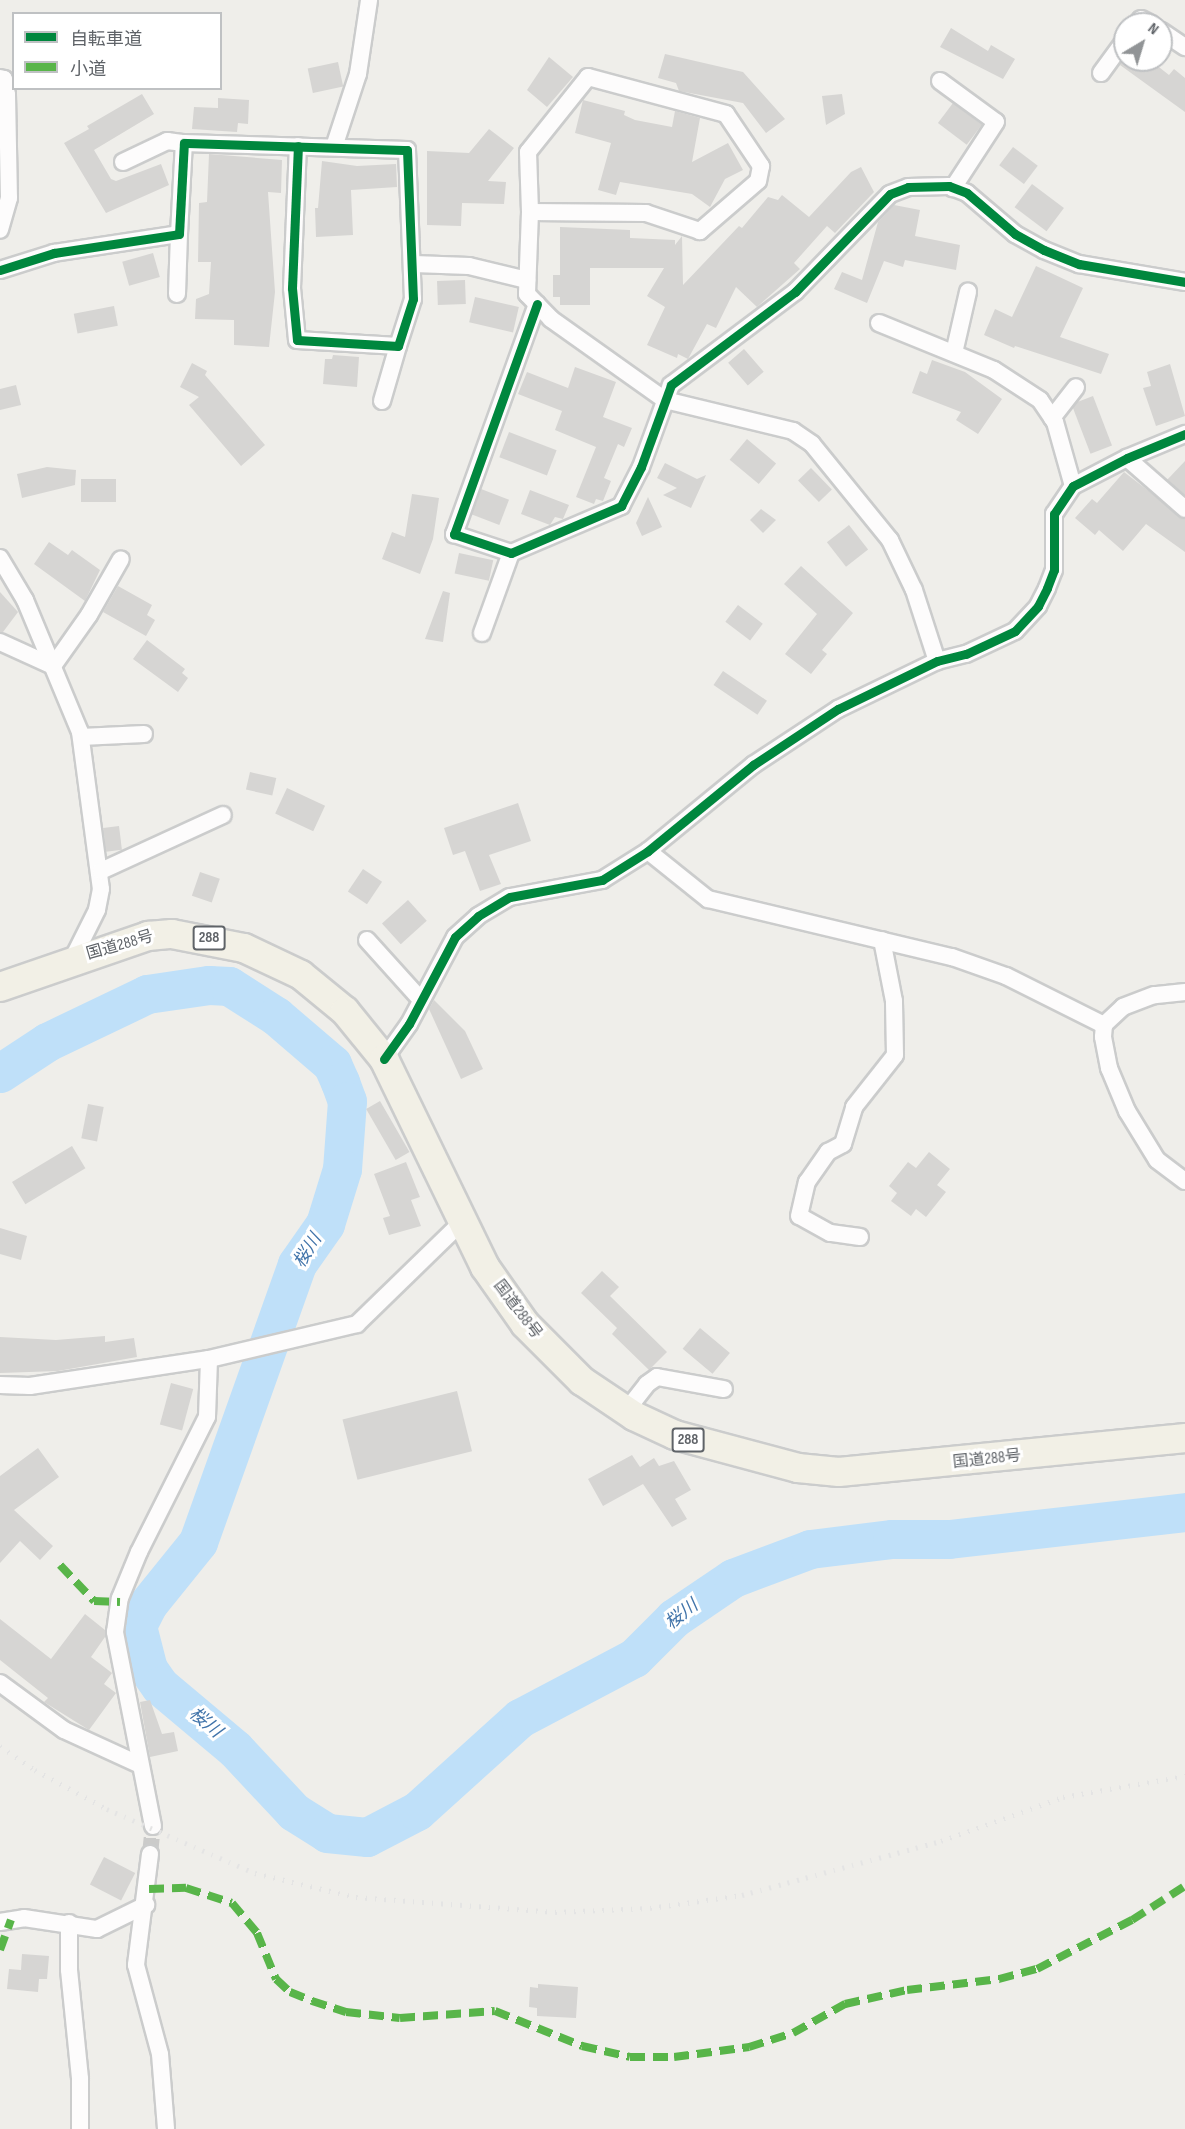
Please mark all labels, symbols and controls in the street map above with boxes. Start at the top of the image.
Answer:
legend [12,12,222,90]
north arrow [1113,12,1173,72]
text: N [1144,19,1162,39]
text: 自転車道 [70,29,142,50]
text: 小道 [70,59,106,80]
road number: 288 [192,926,226,950]
street label: 国道288号 [84,927,156,965]
water label: 桜川 [289,1230,327,1272]
street label: 国道288号 [489,1277,545,1343]
road number: 288 [672,1428,704,1452]
street label: 国道288号 [952,1447,1022,1473]
water label: 桜川 [661,1595,703,1635]
water label: 桜川 [184,1703,226,1743]

